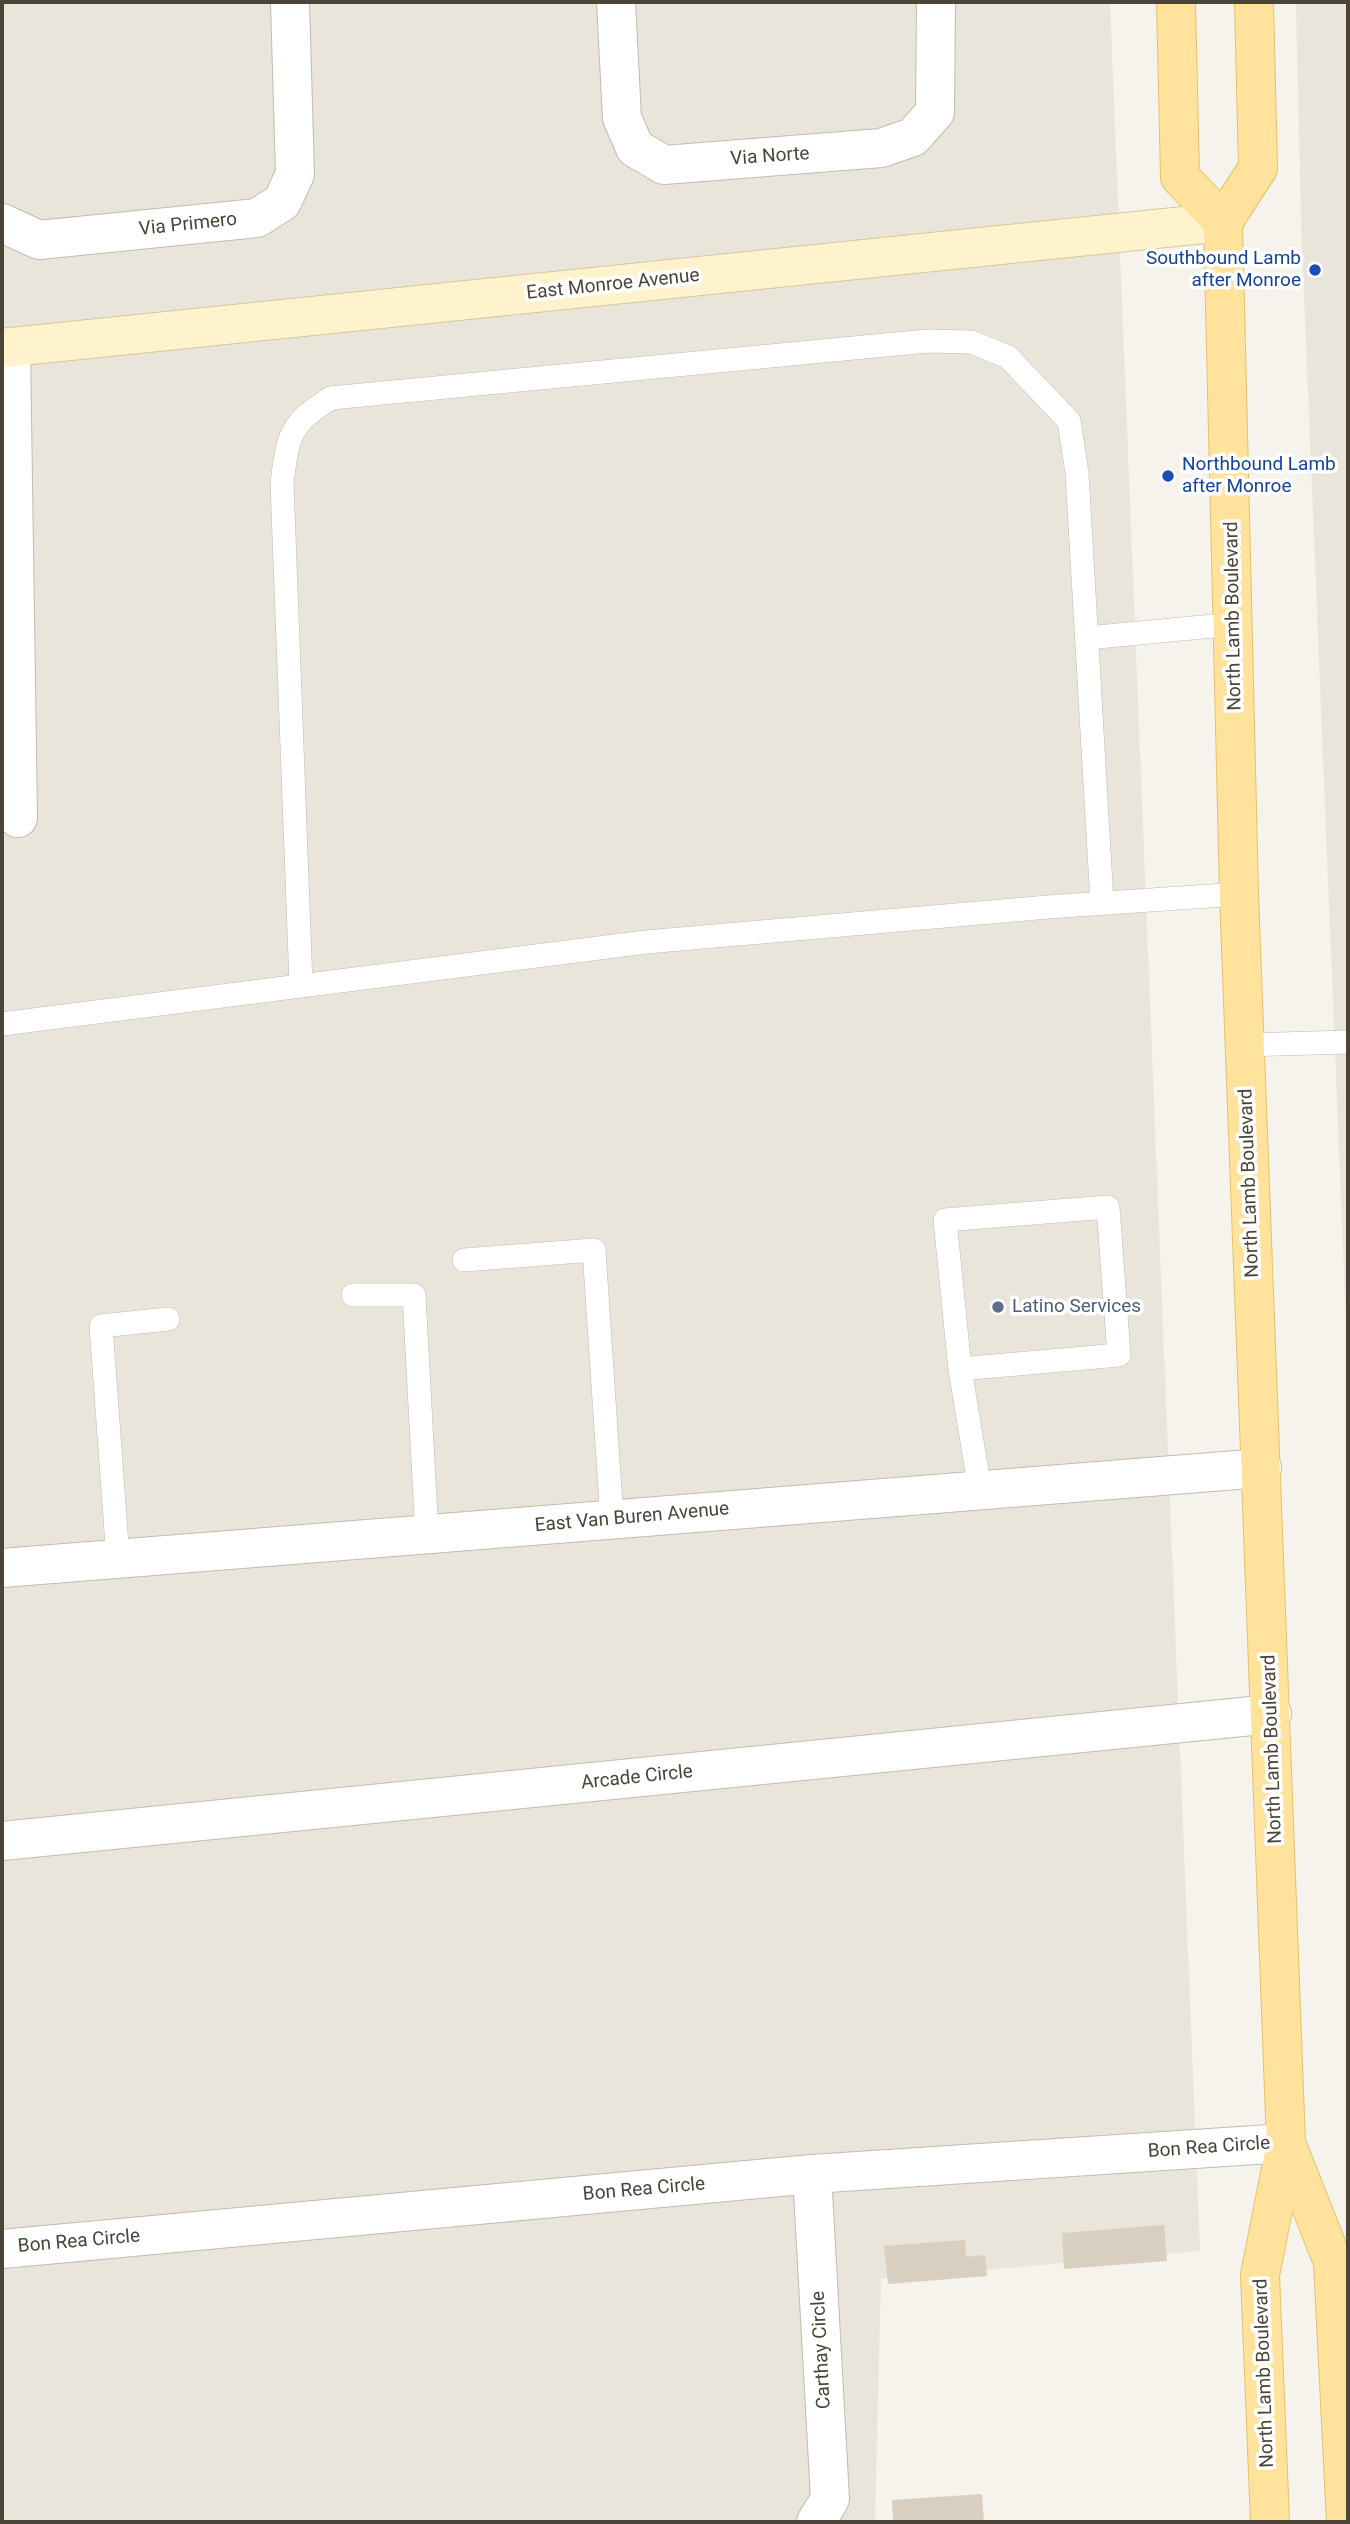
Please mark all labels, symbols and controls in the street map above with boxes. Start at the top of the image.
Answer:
street label: Via Norte [730,143,810,171]
street label: Via Primero [138,209,238,241]
place label: Southbound Lamb after Monroe [1146,248,1301,292]
marker: Southbound Lamb after Monroe [1307,262,1323,278]
street label: East Monroe Avenue [525,265,701,305]
place label: Northbound Lamb after Monroe [1182,454,1336,498]
marker: Northbound Lamb after Monroe [1160,468,1176,484]
street label: North Lamb Boulevard [1221,521,1247,711]
street label: North Lamb Boulevard [1235,1088,1265,1278]
place label: Latino Services [1012,1296,1141,1318]
marker: Latino Services [990,1299,1006,1315]
street label: East Van Buren Avenue [534,1498,730,1538]
street label: North Lamb Boulevard [1258,1654,1288,1844]
street label: Arcade Circle [580,1761,694,1795]
street label: Bon Rea Circle [1147,2132,1271,2164]
street label: Bon Rea Circle [582,2173,706,2207]
street label: Bon Rea Circle [17,2225,141,2259]
street label: North Lamb Boulevard [1250,2278,1280,2468]
street label: Carthay Circle [808,2290,836,2410]

